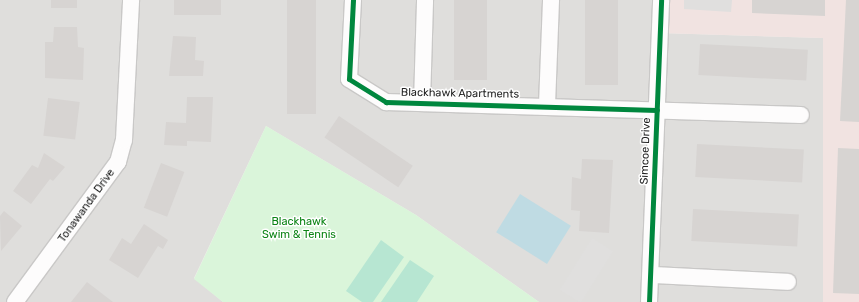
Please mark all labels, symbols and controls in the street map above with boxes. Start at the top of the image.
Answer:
street label: Blackhawk Apartments [401,86,519,102]
street label: Simcoe Drive [638,117,654,185]
street label: Tonawanda Drive [56,167,118,245]
park label: Blackhawk Swim & Tennis [262,216,336,242]

